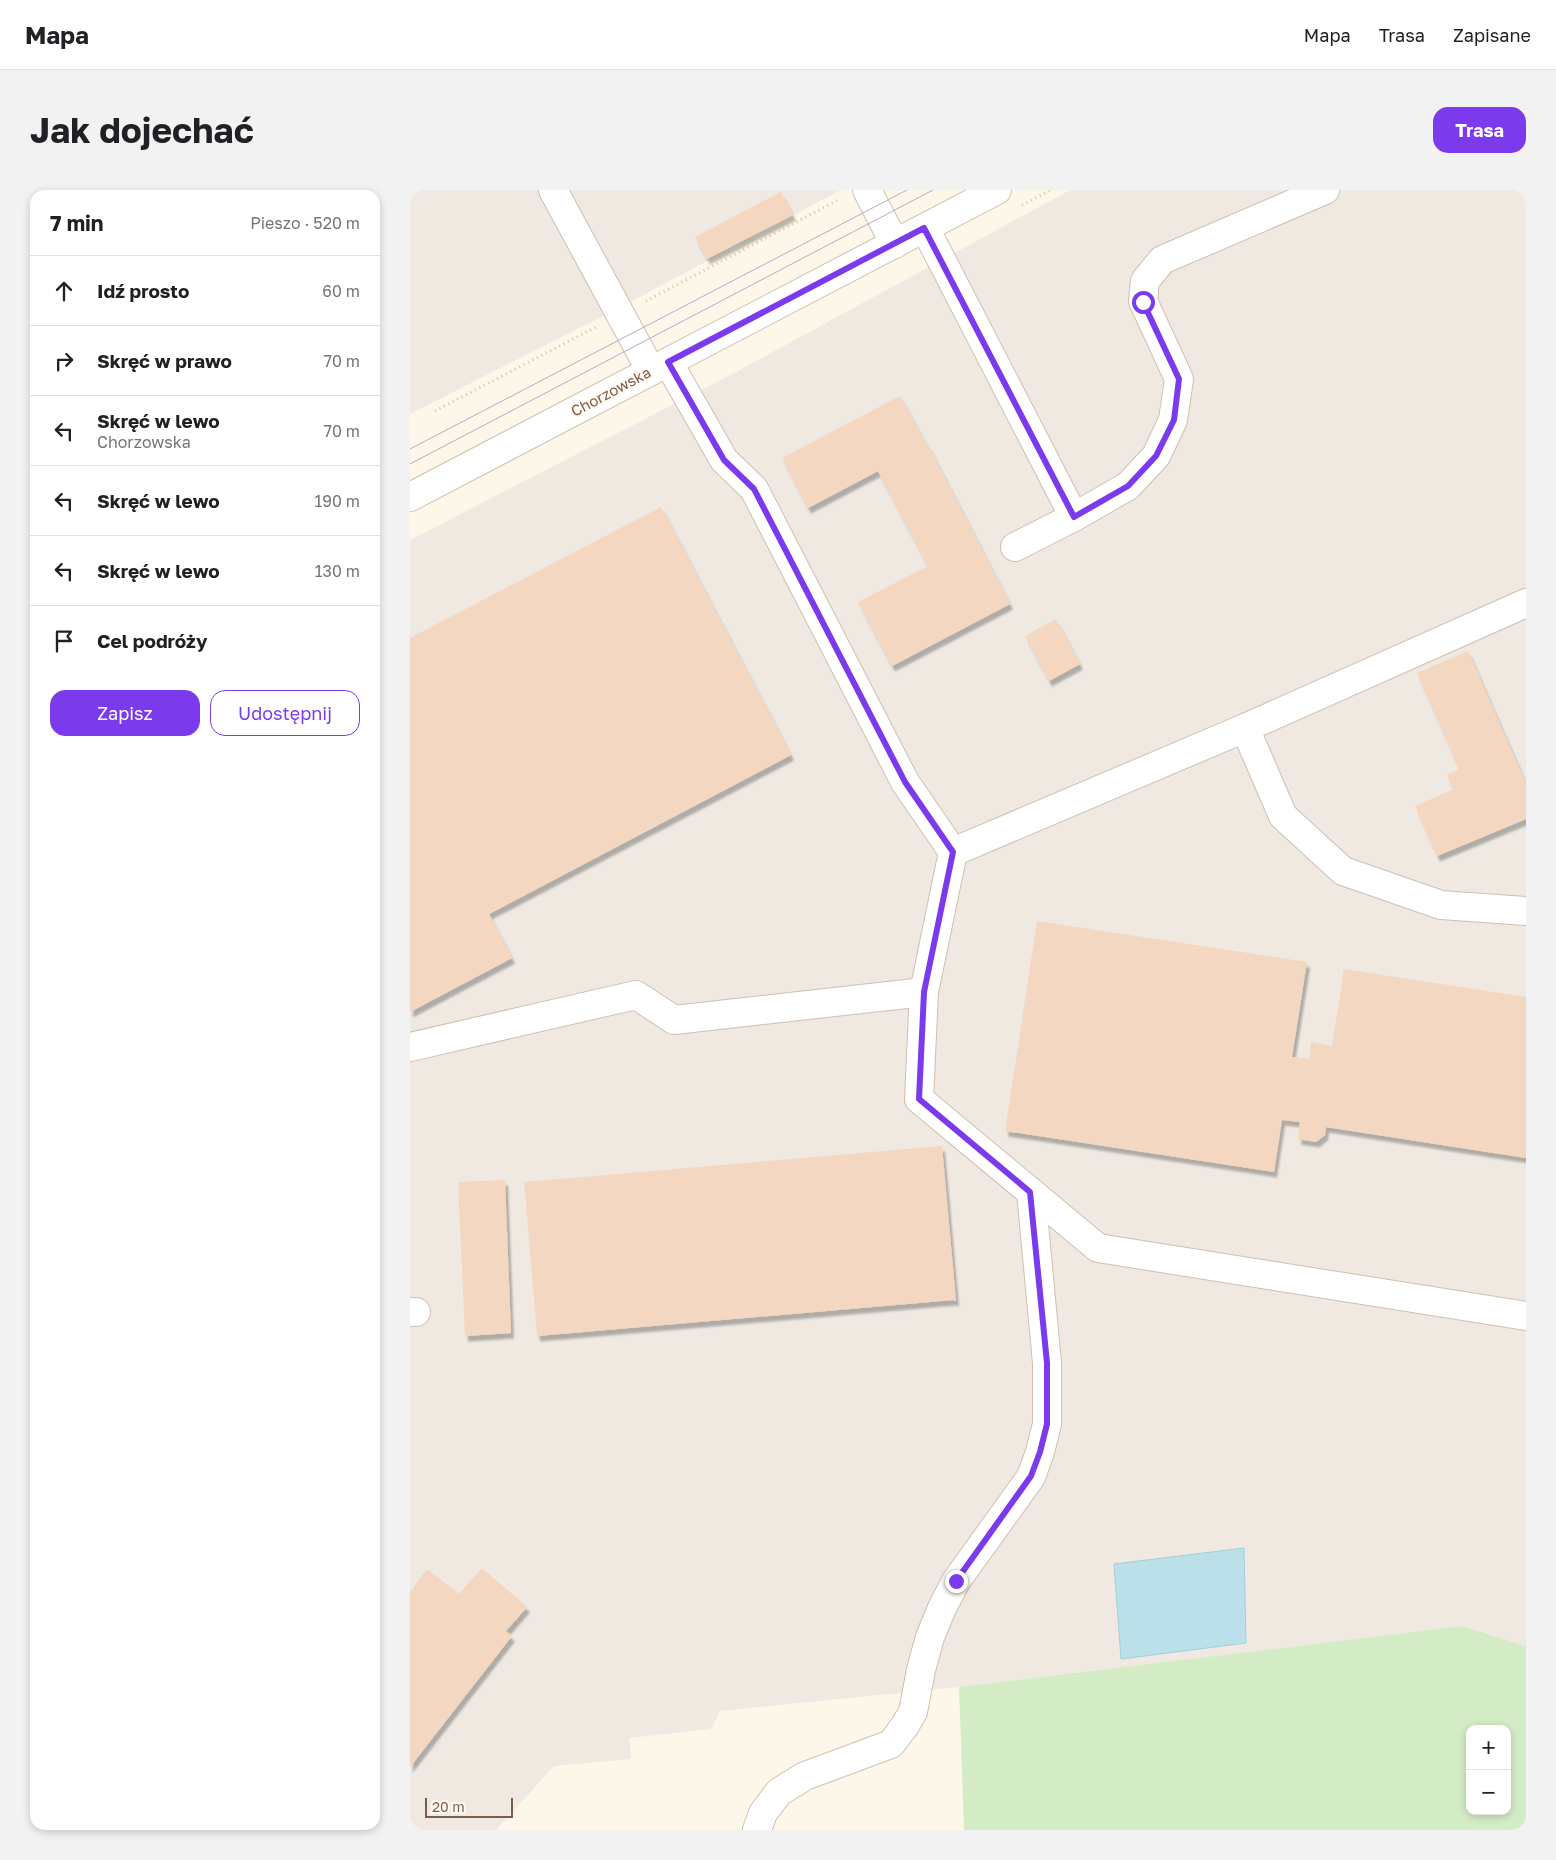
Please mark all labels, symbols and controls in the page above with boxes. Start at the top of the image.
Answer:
text: Mapa [25,20,89,49]
text: Mapa [1304,24,1351,46]
text: Trasa [1379,24,1425,46]
text: Zapisane [1453,24,1531,46]
button: Trasa [1433,107,1526,153]
text: Jak dojechać [30,109,254,151]
text: 7 min [50,210,104,236]
text: Pieszo · 520 m [250,213,360,233]
icon: ahead [50,277,78,305]
text: Idź prosto [97,279,189,302]
text: 60 m [322,281,360,301]
route start [1132,291,1155,314]
icon: right [50,347,78,375]
text: Skręć w prawo [97,349,232,372]
text: 70 m [323,351,360,371]
street label: Chorzowska [568,363,654,420]
text: Skręć w lewo [97,409,220,432]
icon: left [50,417,78,445]
text: 70 m [323,421,360,441]
text: Chorzowska [97,432,191,452]
icon: left [50,487,78,515]
text: Skręć w lewo [97,489,220,512]
text: 190 m [314,491,360,511]
icon: left [50,557,78,585]
text: Skręć w lewo [97,559,220,582]
text: 130 m [315,561,360,581]
icon: arrive [50,627,78,655]
text: Cel podróży [97,629,207,652]
button: Zapisz [50,690,200,736]
button: Udostępnij [210,690,360,736]
route end [945,1570,968,1593]
map controls [1466,1725,1511,1815]
button: + [1466,1725,1511,1770]
button: − [1466,1770,1511,1815]
scale bar [425,1795,512,1818]
text: 20 m [432,1798,465,1815]

